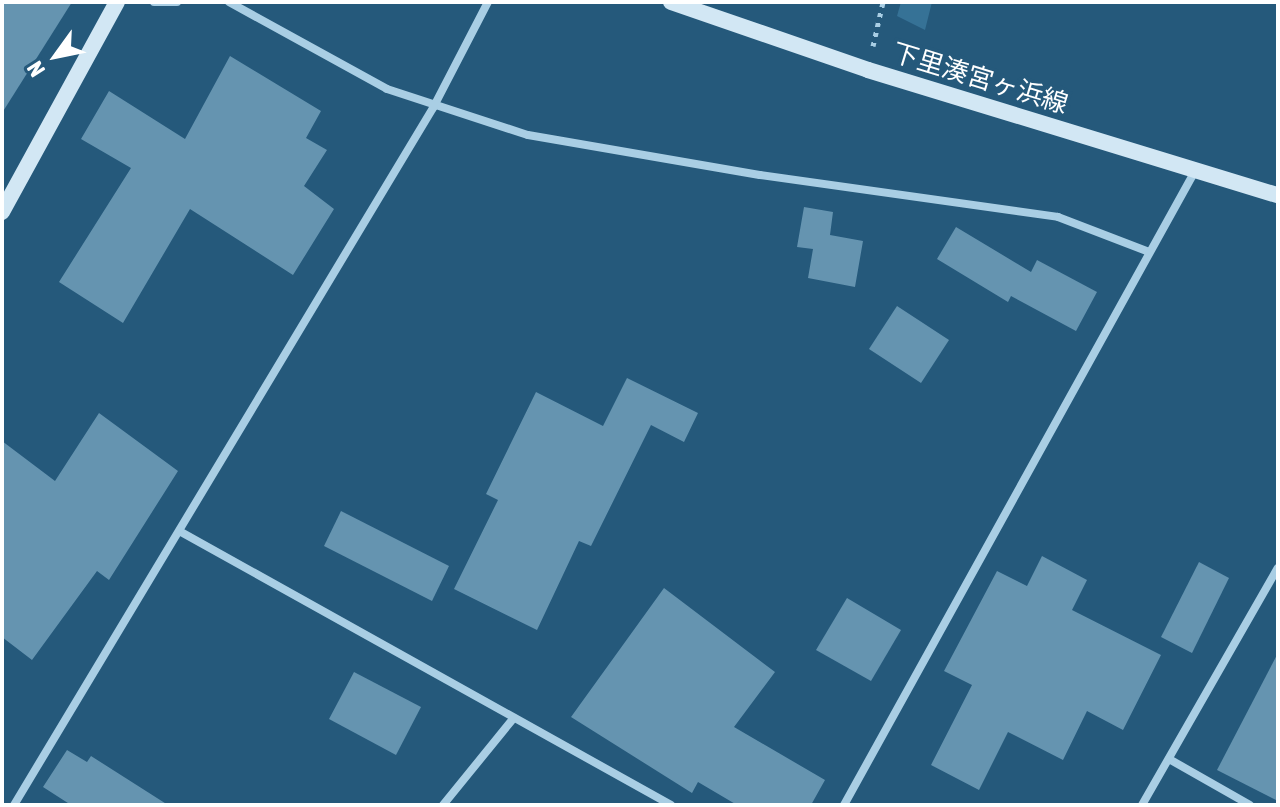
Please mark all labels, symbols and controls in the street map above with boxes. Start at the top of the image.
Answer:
north arrow [16,16,96,96]
street label: 下里湊宮ヶ浜線 [888,37,1072,121]
text: N [21,57,50,82]

